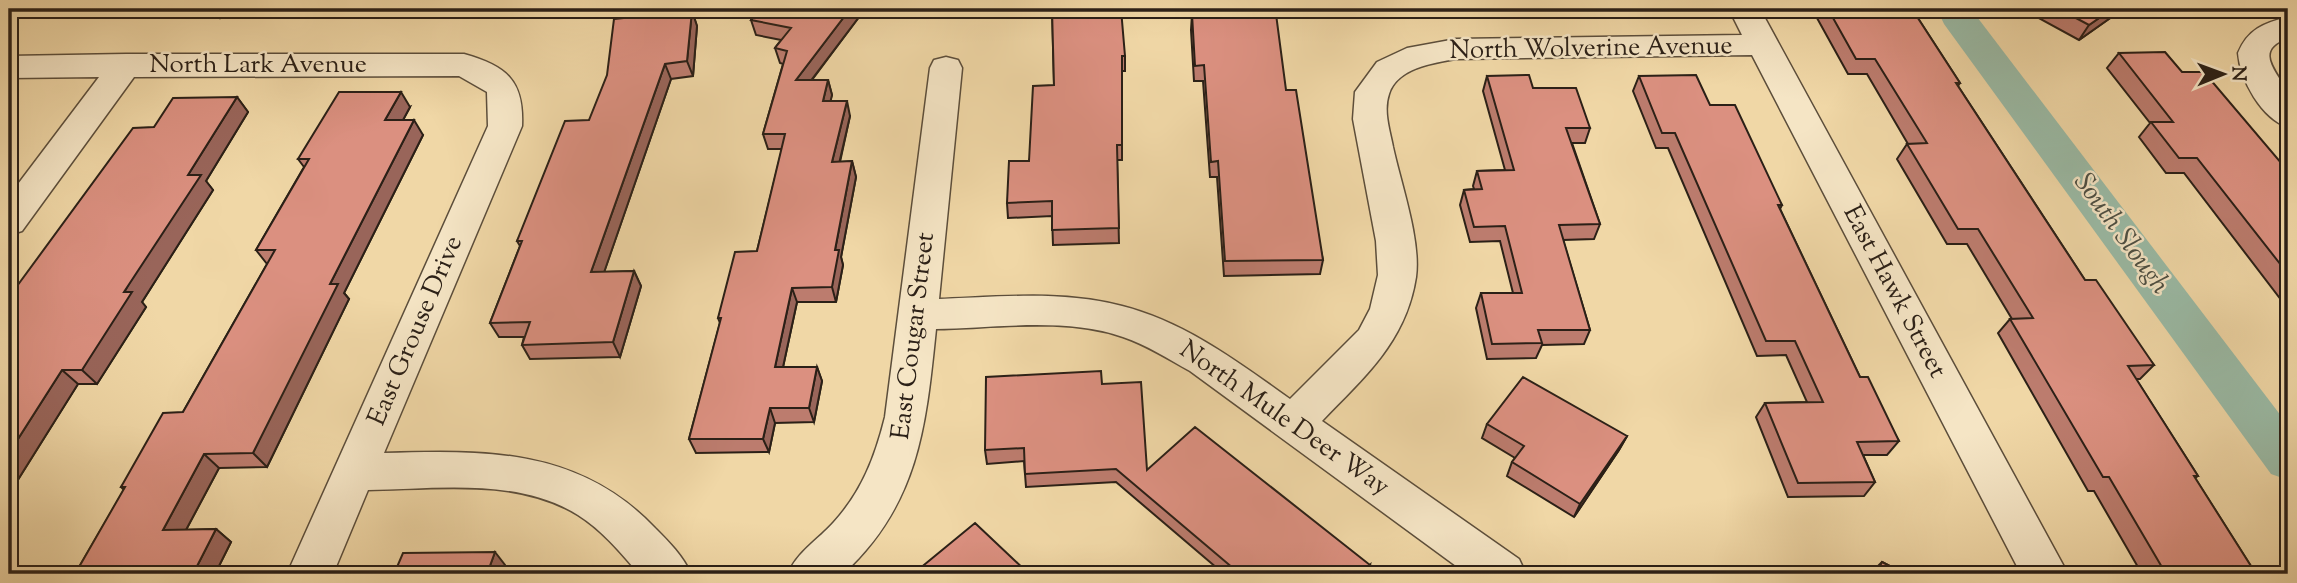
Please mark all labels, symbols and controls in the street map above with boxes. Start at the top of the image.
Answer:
street label: North Wolverine Avenue [1449,28,1733,70]
north arrow [2188,38,2258,108]
street label: North Lark Avenue [149,47,367,84]
text: N [2224,66,2251,82]
water label: South Slough [2063,165,2179,303]
street label: East Hawk Street [1833,199,1955,385]
street label: East Grouse Drive [359,230,473,432]
street label: East Cougar Street [883,230,945,442]
street label: North Mule Deer Way [1171,332,1397,506]

